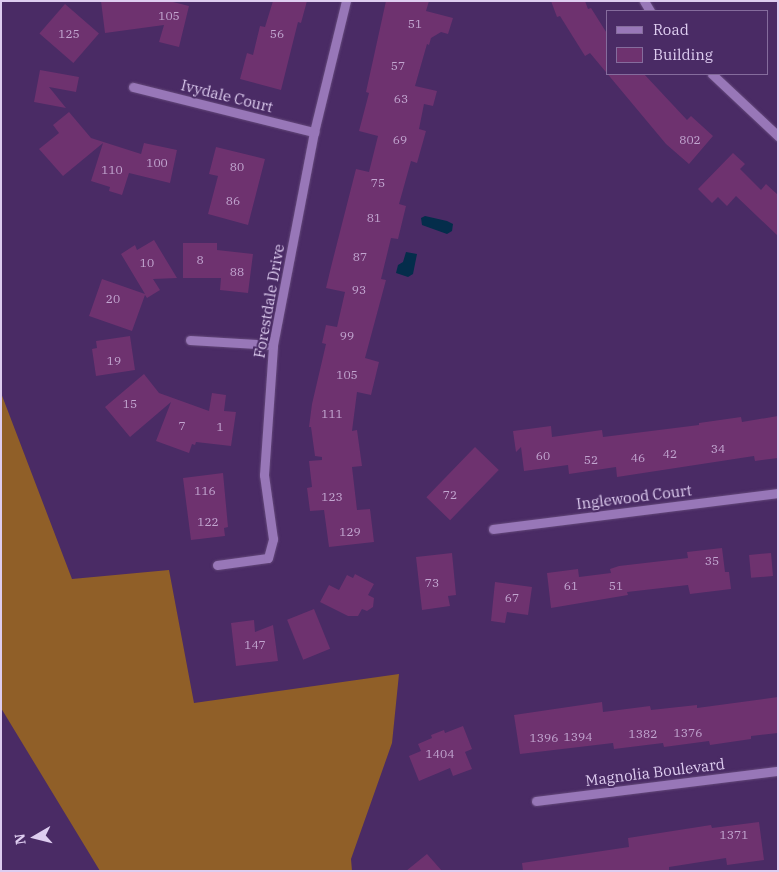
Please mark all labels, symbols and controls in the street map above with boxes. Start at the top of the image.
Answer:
house number: 105 [158,9,180,23]
legend [606,10,769,75]
house number: 51 [408,17,422,31]
text: Road [653,20,689,39]
house number: 125 [58,27,80,41]
house number: 56 [270,27,284,41]
text: Building [653,45,713,64]
house number: 57 [391,59,405,73]
street label: Ivydale Court [179,76,275,116]
house number: 63 [394,92,408,106]
house number: 69 [393,133,407,147]
house number: 802 [679,133,701,147]
house number: 100 [146,156,168,170]
house number: 80 [230,160,244,174]
house number: 110 [101,163,123,177]
house number: 75 [371,176,385,190]
house number: 86 [226,194,240,208]
house number: 81 [367,211,381,225]
street label: Forestdale Drive [250,242,288,360]
house number: 87 [353,250,367,264]
house number: 8 [196,253,204,267]
house number: 10 [140,256,154,270]
house number: 88 [230,265,244,279]
house number: 93 [352,283,366,297]
house number: 20 [106,292,120,306]
house number: 99 [340,329,354,343]
house number: 19 [107,354,121,368]
house number: 105 [336,368,358,382]
house number: 15 [123,397,137,411]
house number: 111 [321,407,343,421]
house number: 7 [178,419,186,433]
house number: 1 [216,420,224,434]
house number: 34 [711,442,725,456]
house number: 42 [663,447,677,461]
house number: 60 [536,449,550,463]
house number: 46 [631,451,645,465]
house number: 52 [584,453,598,467]
street label: Inglewood Court [575,481,693,513]
house number: 116 [194,484,216,498]
house number: 72 [443,488,457,502]
house number: 123 [321,490,343,504]
house number: 122 [197,515,219,529]
house number: 129 [339,525,361,539]
house number: 35 [705,554,719,568]
house number: 73 [425,576,439,590]
house number: 61 [564,579,578,593]
house number: 51 [609,579,623,593]
house number: 67 [505,591,519,605]
house number: 147 [244,638,266,652]
house number: 1376 [674,726,702,740]
house number: 1382 [629,727,657,741]
house number: 1394 [564,730,592,744]
house number: 1396 [530,731,558,745]
house number: 1404 [426,747,454,761]
street label: Magnolia Boulevard [584,755,726,789]
north arrow [10,812,60,862]
house number: 1371 [720,828,748,842]
text: N [10,832,30,846]

